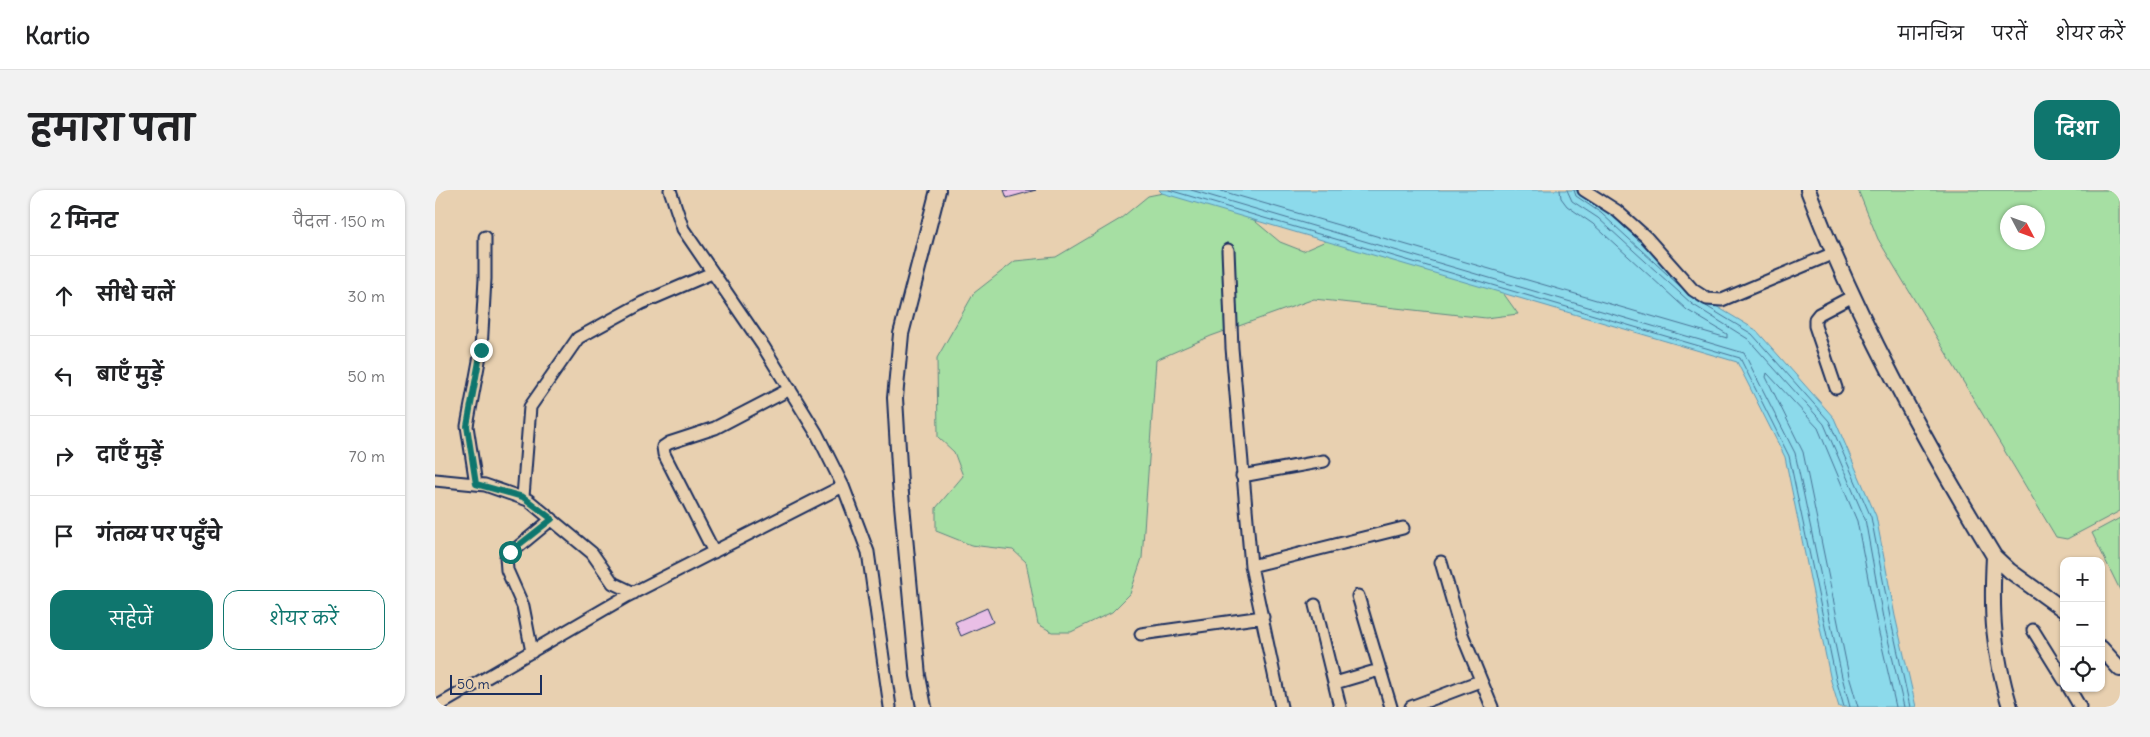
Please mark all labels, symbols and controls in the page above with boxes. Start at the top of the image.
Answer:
text: Kartio [25,20,90,50]
text: मानचित्र [1898,22,1964,45]
text: परतें [1992,22,2027,45]
text: शेयर करें [2055,22,2125,45]
button: दिशा [2034,100,2120,160]
text: हमारा पता [30,105,194,149]
north arrow [2000,205,2045,250]
text: 2 मिनट [50,207,117,234]
text: पैदल · 150 m [293,211,385,231]
icon: ahead [50,282,78,310]
text: सीधे चलें [97,282,174,306]
text: 30 m [348,286,385,306]
route end [470,339,493,362]
icon: left [50,362,78,390]
text: बाएँ मुड़ें [97,362,163,386]
text: 50 m [347,366,385,386]
icon: right [50,442,78,470]
text: दाएँ मुड़ें [97,442,163,466]
text: 70 m [349,446,385,466]
icon: arrive [50,522,78,550]
text: गंतव्य पर पहुँचे [97,522,222,546]
route start [499,541,522,564]
map controls [2060,557,2105,692]
button: + [2060,557,2105,602]
button: सहेजें [50,590,213,650]
button: शेयर करें [223,590,385,650]
button: − [2060,602,2105,647]
button: locate [2060,647,2105,692]
scale bar [450,672,543,695]
text: 50 m [457,675,490,693]

